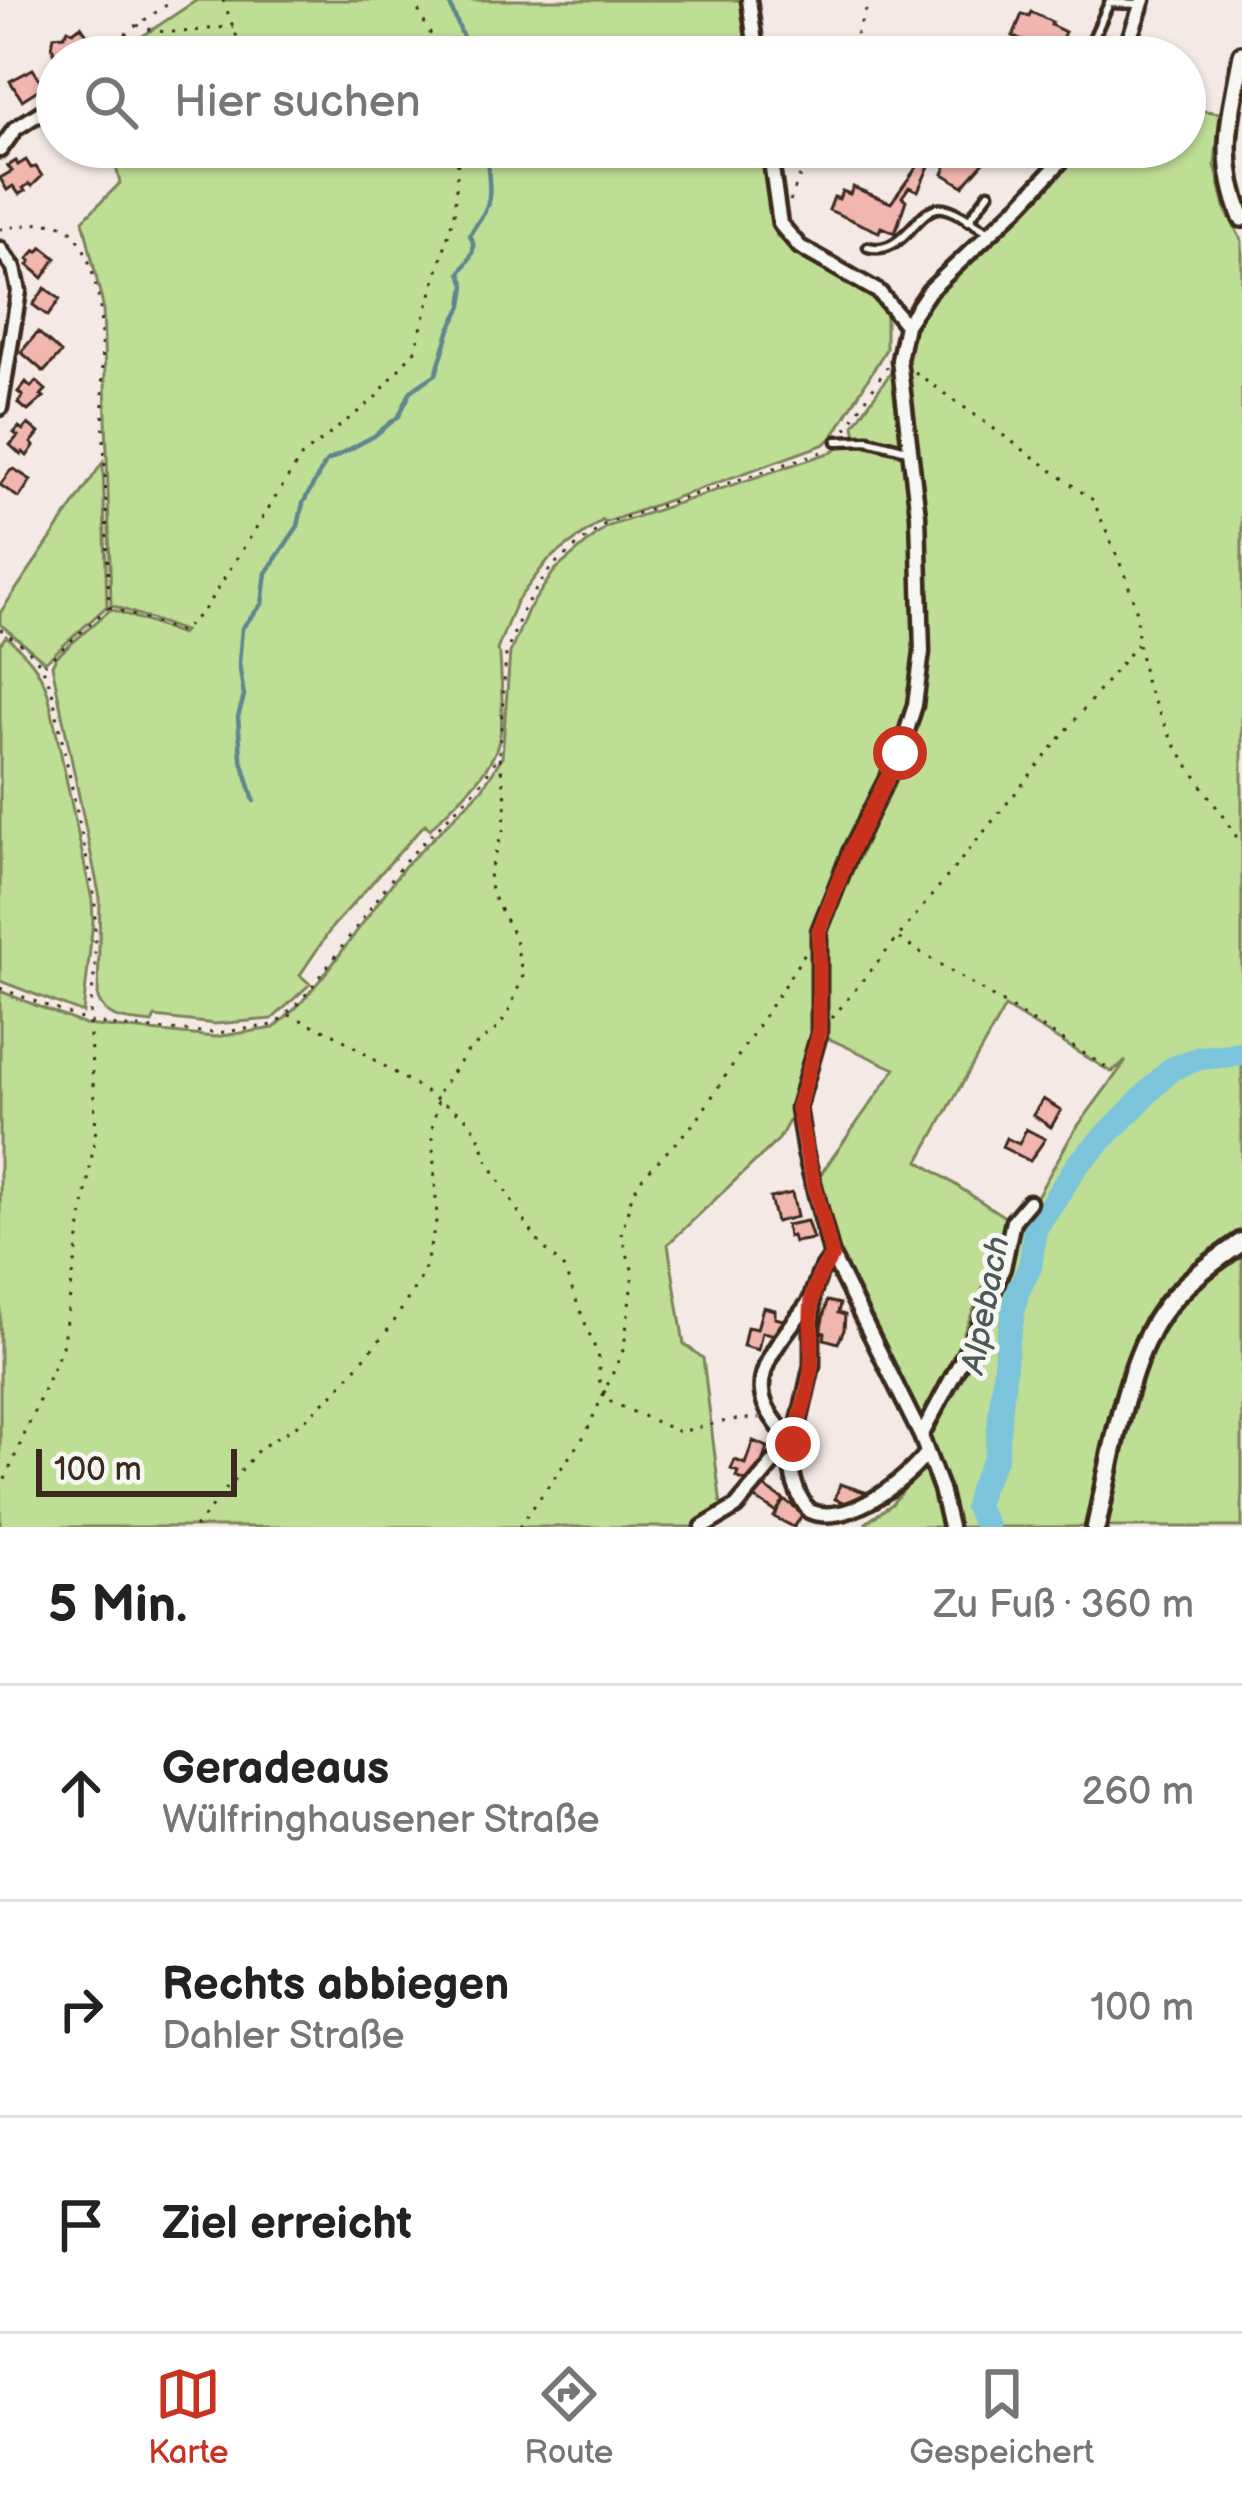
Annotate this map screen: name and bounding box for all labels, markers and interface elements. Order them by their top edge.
search box [36,36,1206,168]
icon: search [78,69,144,135]
text: Hier suchen [174,75,421,130]
route start [873,726,927,780]
water label: Alpebach [953,1233,1019,1379]
route end [766,1417,820,1471]
scale bar [36,1443,237,1496]
text: 100 m [54,1450,142,1490]
text: 5 Min. [48,1575,187,1636]
text: Zu Fuß · 360 m [933,1582,1194,1629]
text: Geradeaus [162,1742,389,1797]
icon: ahead [48,1760,114,1826]
text: 260 m [1081,1769,1194,1816]
text: Wülfringhausener Straße [162,1797,600,1844]
text: Rechts abbiegen [162,1958,509,2013]
icon: right [48,1976,114,2042]
text: 100 m [1090,1985,1194,2032]
text: Dahler Straße [162,2013,405,2060]
icon: arrive [48,2192,114,2258]
text: Ziel erreicht [162,2197,412,2252]
tab: Karte [148,2361,229,2473]
tab: Route [524,2361,613,2473]
tab: Gespeichert [909,2361,1094,2473]

